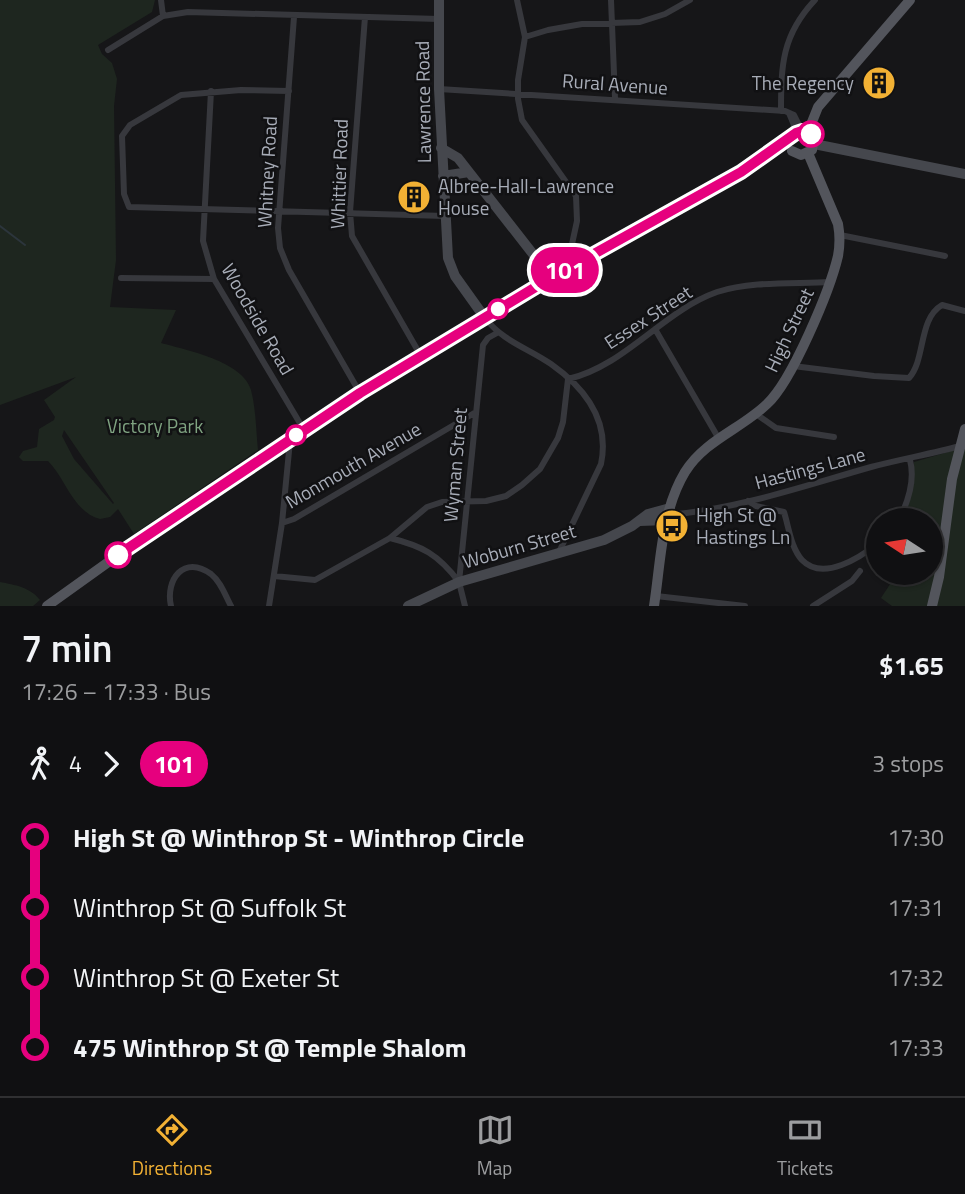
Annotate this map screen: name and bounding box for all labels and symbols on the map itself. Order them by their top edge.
street label: Lawrence Road [407,41,438,163]
building icon: The Regency [860,64,898,102]
street label: Rural Avenue [561,65,669,102]
place label: The Regency [752,68,854,97]
street label: Whitney Road [249,115,284,229]
street label: Whittier Road [322,118,355,230]
unlabelled marker [798,121,824,147]
place label: Albree-Hall-Lawrence House [438,171,614,222]
building icon: Albree-Hall-Lawrence House [395,178,433,216]
line badge: 101 [525,247,605,293]
street label: Woodside Road [215,258,302,380]
street label: Essex Street [598,277,698,356]
street label: High Street [756,283,821,377]
unlabelled marker [488,299,508,319]
street label: Wyman Street [435,406,474,523]
park label: Victory Park [107,411,203,440]
street label: Monmouth Avenue [279,414,426,515]
unlabelled marker [286,425,306,445]
street label: Hastings Lane [751,439,868,496]
place label: High St @ Hastings Ln [696,500,790,551]
bus stop icon: High St @ Hastings Ln [653,507,691,545]
north arrow [866,508,943,584]
street label: Woburn Street [459,515,579,576]
unlabelled marker [105,542,131,568]

